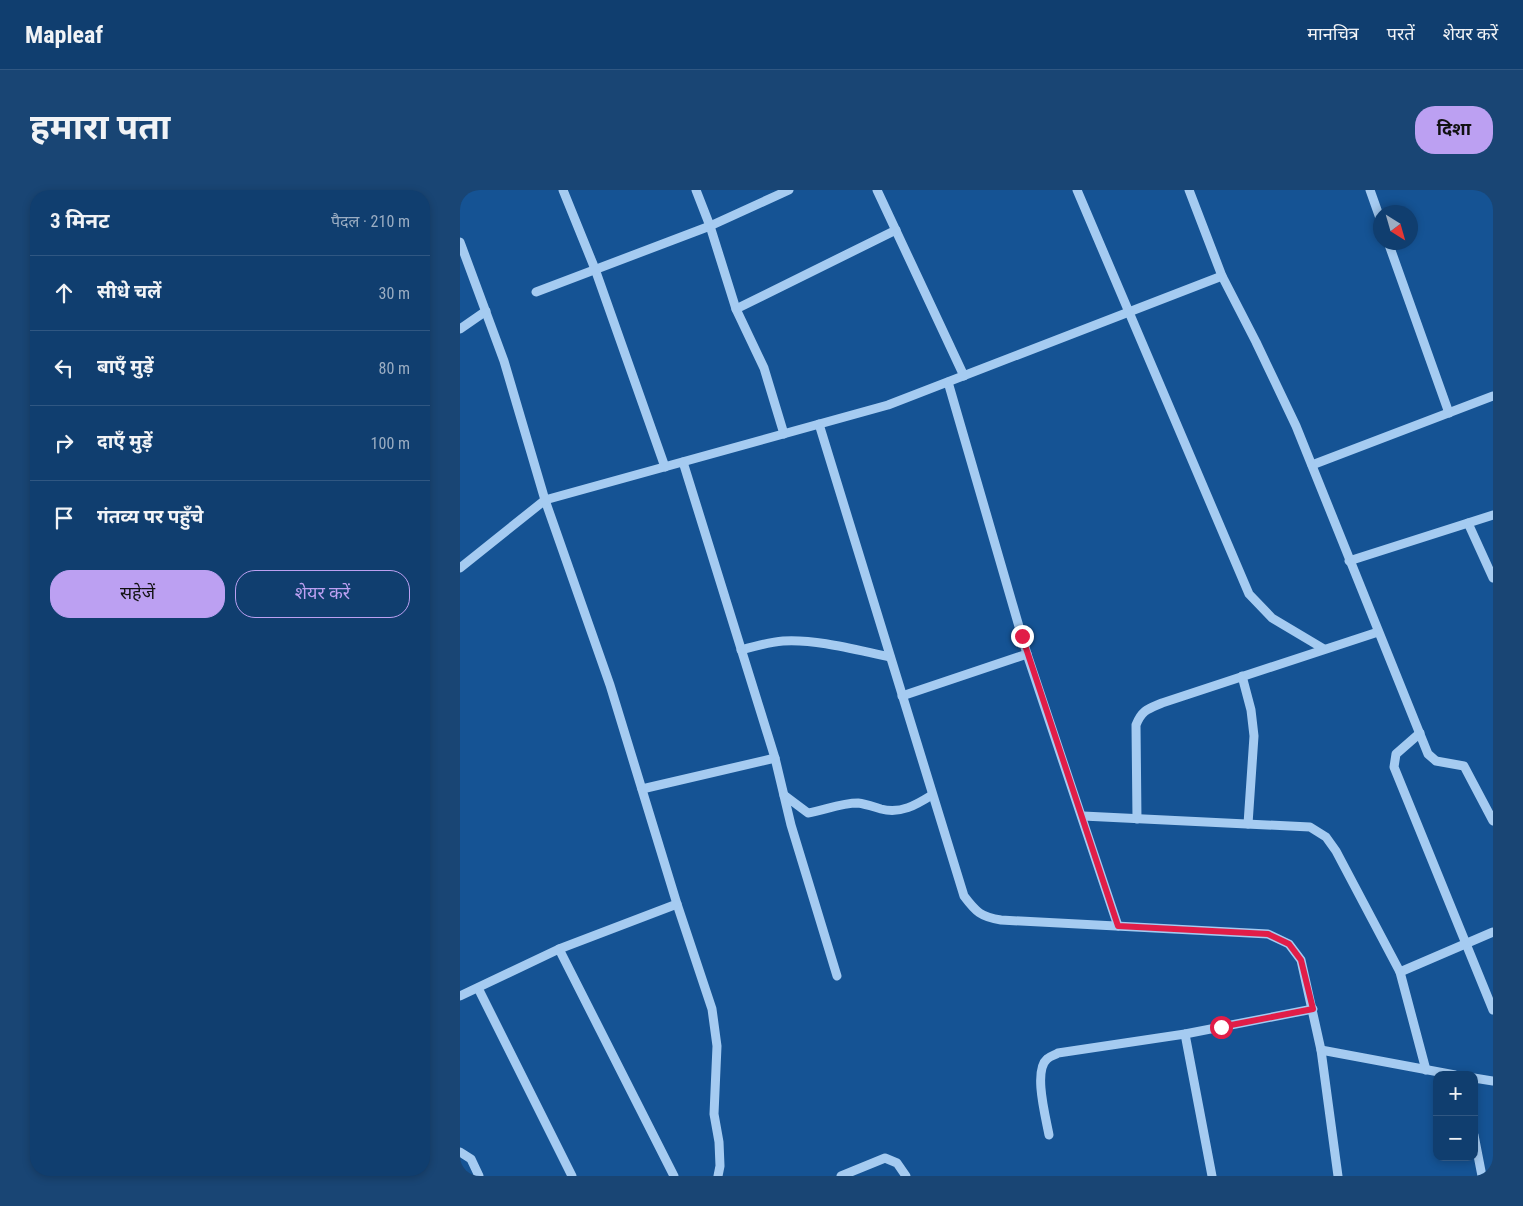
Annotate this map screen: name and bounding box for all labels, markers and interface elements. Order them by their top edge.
text: Mapleaf [25,21,103,49]
text: मानचित्र [1307,23,1359,44]
text: परतें [1387,23,1415,44]
text: शेयर करें [1443,23,1498,44]
button: दिशा [1415,106,1493,154]
text: हमारा पता [30,107,170,148]
north arrow [1373,205,1418,250]
text: 3 मिनट [50,209,110,233]
text: पैदल · 210 m [331,212,410,231]
icon: ahead [50,279,78,307]
text: सीधे चलें [97,280,161,303]
text: 30 m [378,284,410,303]
icon: left [50,354,78,382]
text: बाएँ मुड़ें [97,355,153,378]
text: 80 m [378,359,410,378]
icon: right [50,429,78,457]
text: दाएँ मुड़ें [97,430,152,453]
text: 100 m [371,434,410,453]
icon: arrive [50,504,78,532]
text: गंतव्य पर पहुँचे [97,505,203,528]
button: सहेजें [50,570,225,618]
button: शेयर करें [235,570,410,618]
route end [1011,625,1034,648]
route start [1210,1016,1233,1039]
map controls [1433,1071,1478,1161]
button: + [1433,1071,1478,1116]
button: − [1433,1116,1478,1161]

